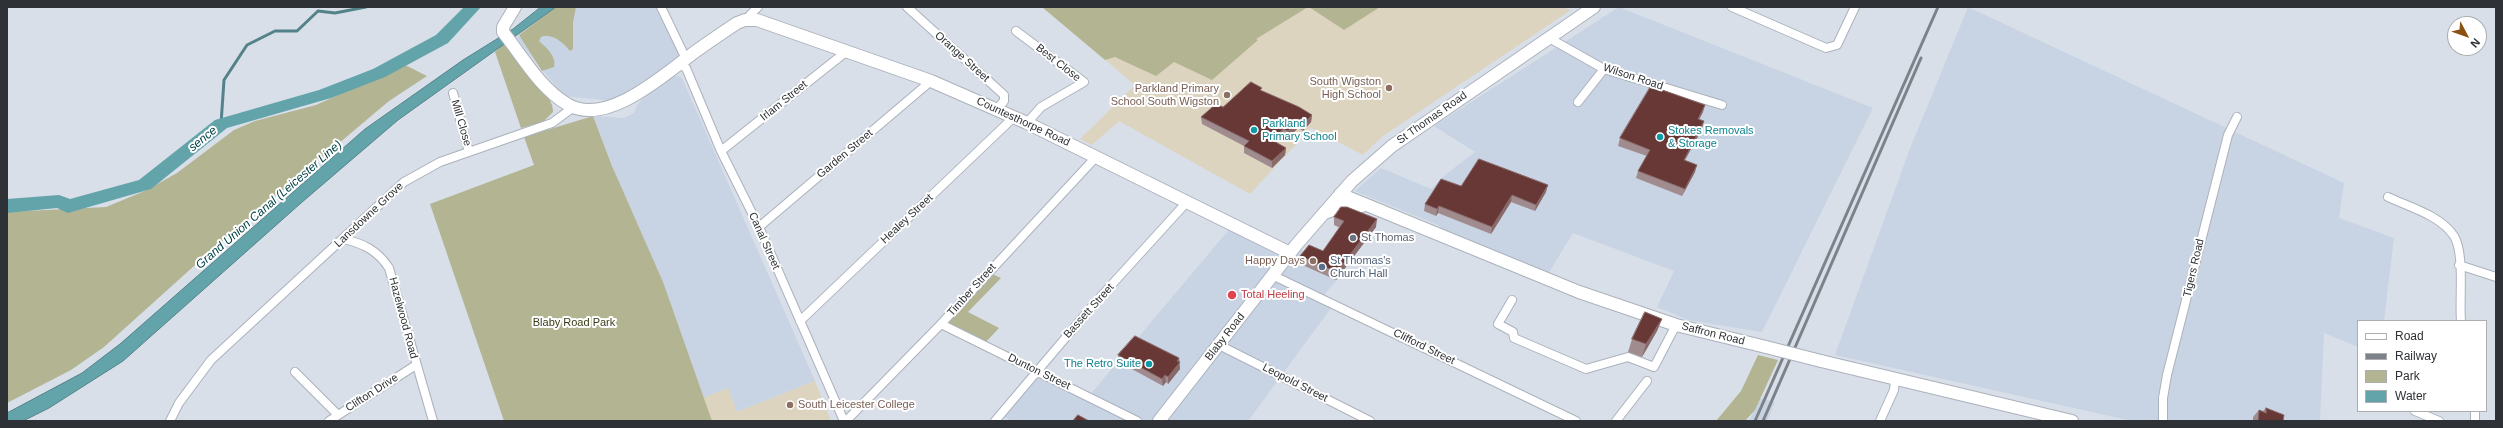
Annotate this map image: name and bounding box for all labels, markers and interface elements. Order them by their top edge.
north arrow [2447,16,2487,56]
street label: Orange Street [932,29,992,85]
text: N [2468,36,2482,50]
street label: Best Close [1033,41,1083,85]
street label: Wilson Road [1601,61,1665,93]
place label: South Wigston High School [1309,75,1381,101]
street label: Irlam Street [758,78,810,124]
place label: Parkland Primary School South Wigston [1111,82,1219,108]
marker: South Wigston High School [1384,83,1394,93]
street label: St Thomas Road [1394,89,1470,147]
marker: Parkland Primary School South Wigston [1222,90,1232,100]
street label: Countesthorpe Road [974,95,1072,149]
street label: Mill Close [448,98,474,148]
place label: Parkland Primary School [1262,117,1337,143]
water label: sence [186,123,220,155]
place label: Stokes Removals & Storage [1668,124,1754,150]
marker: Parkland Primary School [1249,125,1259,135]
street label: Garden Street [814,127,876,181]
marker: Stokes Removals & Storage [1655,132,1665,142]
water label: Grand Union Canal (Leicester Line) [193,138,345,272]
street label: Lansdowne Grove [332,180,406,250]
street label: Healey Street [878,191,936,247]
street label: Canal Street [746,210,782,272]
place label: St Thomas [1361,231,1414,245]
marker: St Thomas [1348,233,1358,243]
street label: Tigers Road [2181,238,2207,298]
place label: Happy Days [1245,254,1305,268]
place label: St Thomas's Church Hall [1330,254,1391,280]
marker: Happy Days [1308,256,1318,266]
street label: Timber Street [945,261,999,319]
marker: St Thomas's Church Hall [1317,262,1327,272]
street label: Hazelwood Road [386,276,420,360]
street label: Bassett Street [1061,281,1117,341]
place label: Total Heeling [1241,288,1305,302]
marker: Total Heeling [1226,289,1238,301]
street label: Blaby Road [1202,311,1248,363]
park label: Blaby Road Park [533,316,615,330]
street label: Saffron Road [1680,320,1746,348]
legend [2357,320,2487,412]
street label: Clifford Street [1391,326,1457,368]
text: Road [2395,329,2424,343]
text: Railway [2395,349,2437,363]
street label: Dunton Street [1006,351,1072,393]
place label: The Retro Suite [1064,357,1141,371]
marker: The Retro Suite [1144,359,1154,369]
street label: Leopold Street [1260,361,1330,405]
text: Park [2395,369,2420,383]
street label: Clifton Drive [343,371,401,415]
text: Water [2395,389,2427,403]
place label: South Leicester College [798,398,915,412]
marker: South Leicester College [785,400,795,410]

